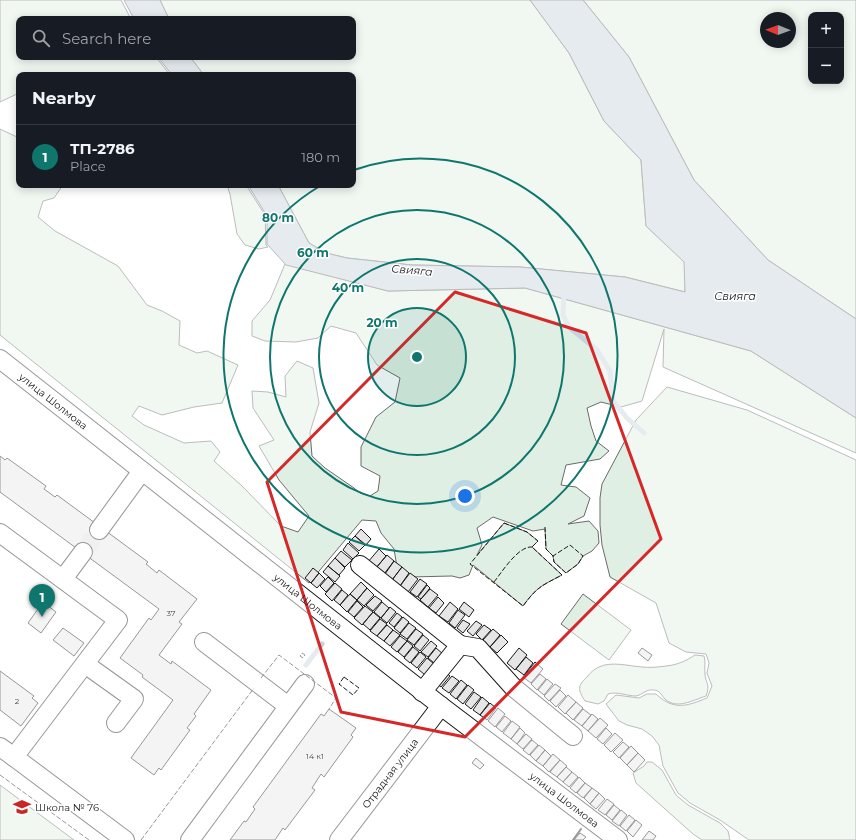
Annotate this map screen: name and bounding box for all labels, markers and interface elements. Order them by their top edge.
north arrow [760,12,796,48]
map controls [808,12,844,84]
button: + [808,12,844,48]
search box [16,16,356,60]
icon: search [30,27,52,49]
text: Search here [62,29,151,48]
button: − [808,48,844,84]
text: Nearby [32,88,96,108]
text: ТП-2786 [70,139,135,158]
text: 1 [42,149,48,165]
text: 180 m [301,149,340,165]
text: Place [70,158,106,174]
text: 80 m [262,210,294,225]
text: 60 m [297,245,329,260]
water label: Свияга [391,261,434,279]
text: 40 m [332,280,364,295]
water label: Свияга [714,289,756,303]
text: 20 m [366,315,398,330]
centre of rings [410,350,424,364]
street label: улица Шолмова [15,370,90,432]
your location [455,486,475,506]
street label: улица Шолмова [270,570,345,633]
pin: 1 [29,584,55,617]
house number: 37 [166,608,176,618]
house number: 2 [15,696,20,706]
street label: Отрадная улица [359,736,421,811]
house number: 14 к1 [306,751,324,761]
street label: улица Шолмова [526,769,601,830]
school or university icon: Школа № 76 [12,797,32,817]
place label: Школа № 76 [35,801,99,814]

